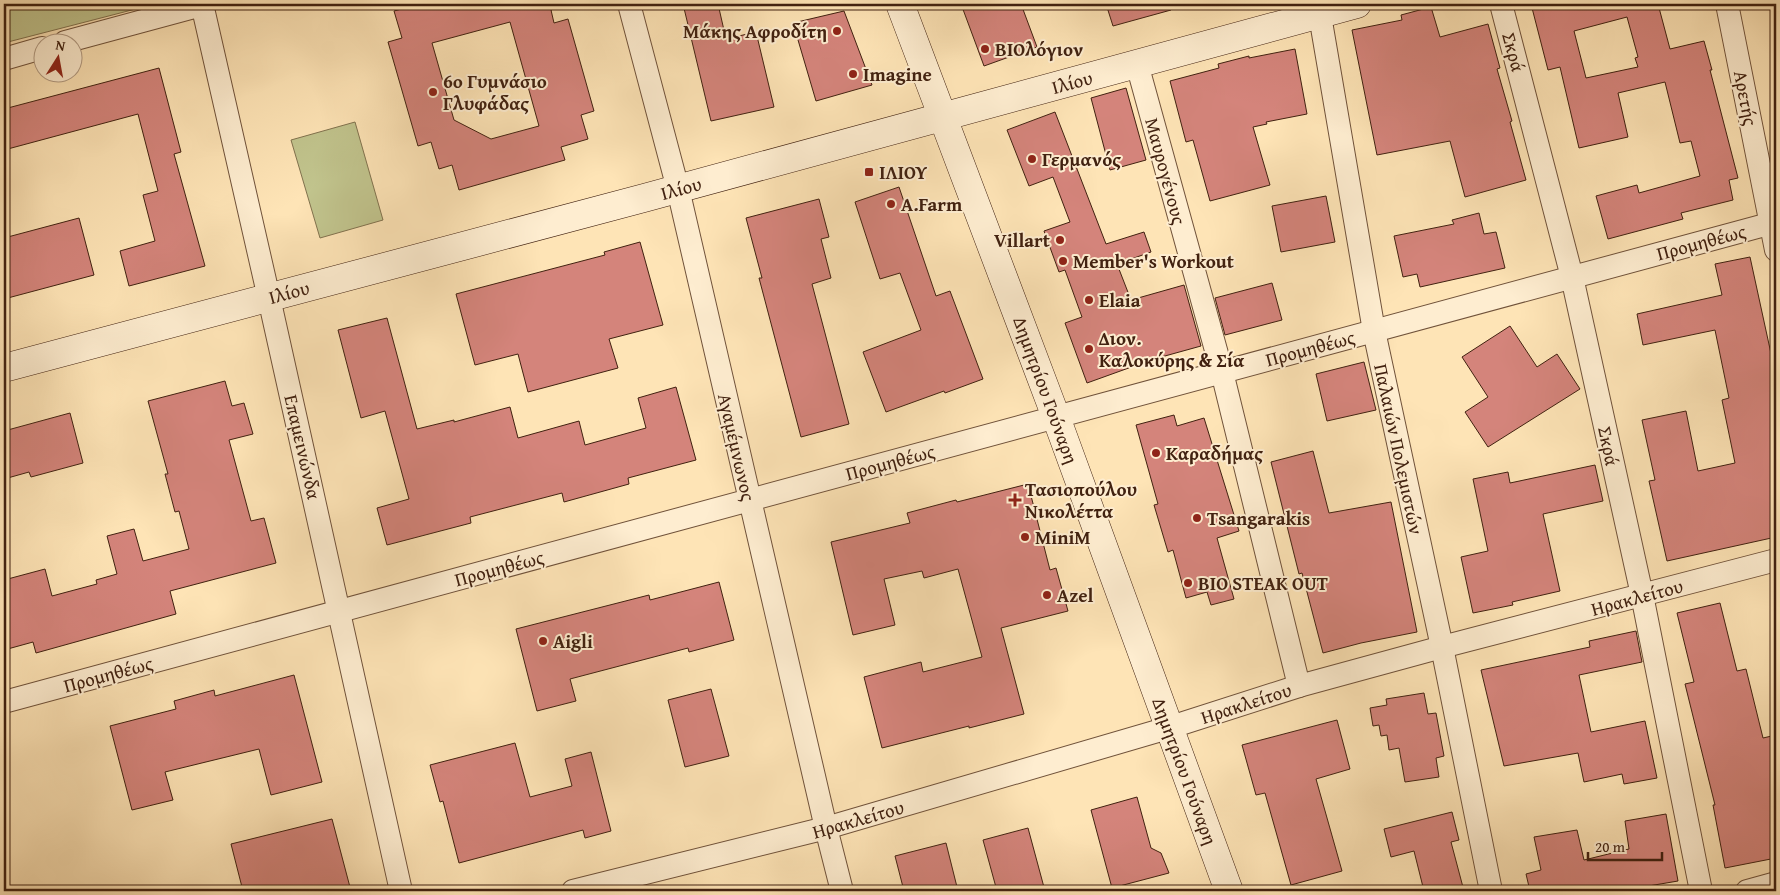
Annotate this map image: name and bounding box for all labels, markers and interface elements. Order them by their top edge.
place label: Μάκης Αφροδίτη [683,17,827,45]
marker: Μάκης Αφροδίτη [831,25,843,37]
street label: Σκρά [1495,29,1533,75]
north arrow [32,32,82,82]
text: N [54,35,68,56]
place label: ΒΙΟλόγιον [995,35,1083,63]
marker: ΒΙΟλόγιον [979,43,991,55]
place label: Imagine [863,60,932,88]
street label: Ιλίου [1048,63,1096,101]
place label: 6ο Γυμνάσιο Γλυφάδας [443,67,547,117]
marker: Imagine [847,68,859,80]
street label: Αρετής [1727,68,1765,128]
marker: 6ο Γυμνάσιο Γλυφάδας [427,86,439,98]
street label: Μαυρογένους [1138,115,1194,227]
place label: Γερμανός [1042,145,1121,173]
marker: Γερμανός [1026,153,1038,165]
place label: ΙΛΙΟΥ [879,158,927,186]
marker: ΙΛΙΟΥ [863,166,875,178]
street label: Ιλίου [657,169,705,207]
place label: A.Farm [901,190,963,218]
marker: A.Farm [885,198,897,210]
street label: Προμηθέως [1653,217,1749,267]
place label: Villart [994,226,1051,254]
marker: Villart [1054,234,1066,246]
place label: Member's Workout [1073,247,1235,275]
marker: Member's Workout [1057,255,1069,267]
street label: Ιλίου [265,273,313,311]
place label: Elaia [1099,286,1141,314]
marker: Elaia [1083,294,1095,306]
street label: Δημητρίου Γούναρη [1006,312,1086,468]
street label: Προμηθέως [1262,323,1358,373]
place label: Διον. Καλοκύρης & Σία [1098,324,1245,374]
marker: Διον. Καλοκύρης & Σία [1083,343,1095,355]
street label: Παλαιών Πολεμιστών [1367,361,1431,537]
street label: Αγαμέμνωνος [711,390,763,504]
street label: Επαμεινώνδα [277,392,329,502]
street label: Σκρά [1591,424,1627,468]
street label: Προμηθέως [842,437,938,487]
place label: Καραδήμας [1166,439,1263,467]
marker: Καραδήμας [1150,447,1162,459]
place label: Τασιοπούλου Νικολέττα [1025,475,1137,525]
marker: Τασιοπούλου Νικολέττα [1009,494,1021,506]
place label: Tsangarakis [1207,504,1310,532]
marker: Tsangarakis [1191,512,1203,524]
place label: MiniM [1035,523,1091,551]
marker: MiniM [1019,531,1031,543]
street label: Προμηθέως [451,543,547,593]
place label: BIO STEAK OUT [1198,569,1328,597]
street label: Ηρακλείτου [1588,571,1686,623]
marker: BIO STEAK OUT [1182,577,1194,589]
place label: Azel [1057,581,1094,609]
marker: Azel [1041,589,1053,601]
place label: Aigli [553,627,593,655]
marker: Aigli [537,635,549,647]
street label: Προμηθέως [60,649,156,699]
street label: Ηρακλείτου [1197,675,1295,731]
street label: Δημητρίου Γούναρη [1145,693,1225,849]
street label: Ηρακλείτου [809,793,907,845]
scale bar [1588,830,1661,862]
text: 20 m [1595,836,1626,857]

